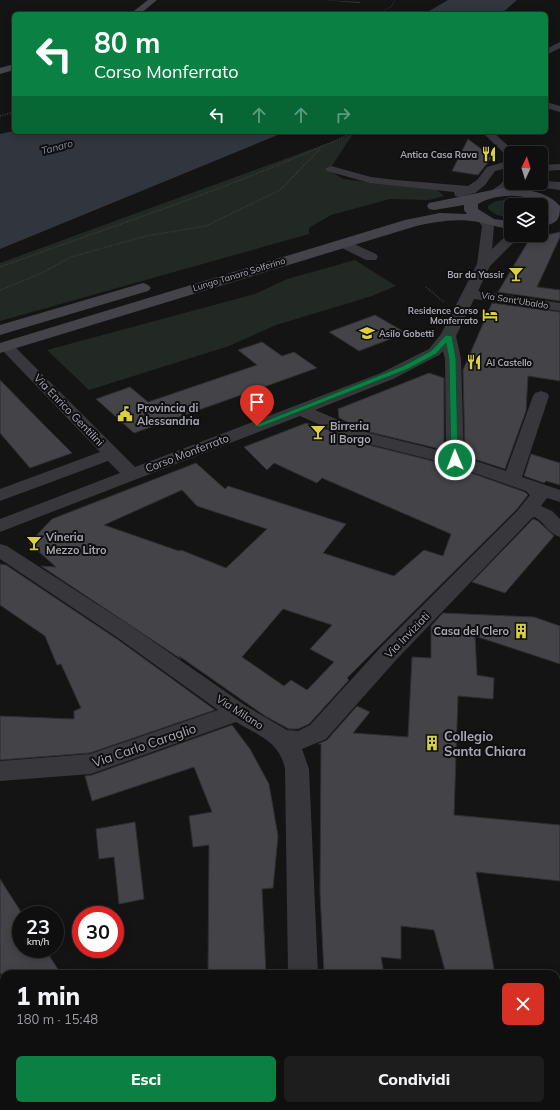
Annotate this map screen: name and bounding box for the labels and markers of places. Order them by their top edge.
restaurant icon: Antica Casa Rava [480,145,498,163]
place label: Antica Casa Rava [400,149,477,160]
bar icon: Bar da Yassir [507,265,525,283]
place label: Bar da Yassir [447,269,504,280]
place label: Residence Corso Monferrato [408,305,478,326]
hotel icon: Residence Corso Monferrato [481,306,499,324]
school or university icon: Asilo Gobetti [358,324,376,342]
place label: Asilo Gobetti [379,328,434,339]
restaurant icon: Al Castello [465,353,483,371]
place label: Al Castello [486,357,532,368]
pin [240,385,274,426]
place label: Provincia di Alessandria [137,401,200,428]
public building icon: Provincia di Alessandria [116,405,134,423]
place label: Birreria Il Borgo [330,419,371,446]
bar icon: Birreria Il Borgo [309,423,327,441]
place label: Vineria Mezzo Litro [45,530,107,557]
bar icon: Vineria Mezzo Litro [25,534,43,552]
building icon: Casa del Clero [512,622,530,640]
place label: Casa del Clero [434,624,509,638]
place label: Collegio Santa Chiara [444,728,526,759]
building icon: Collegio Santa Chiara [423,734,441,752]

